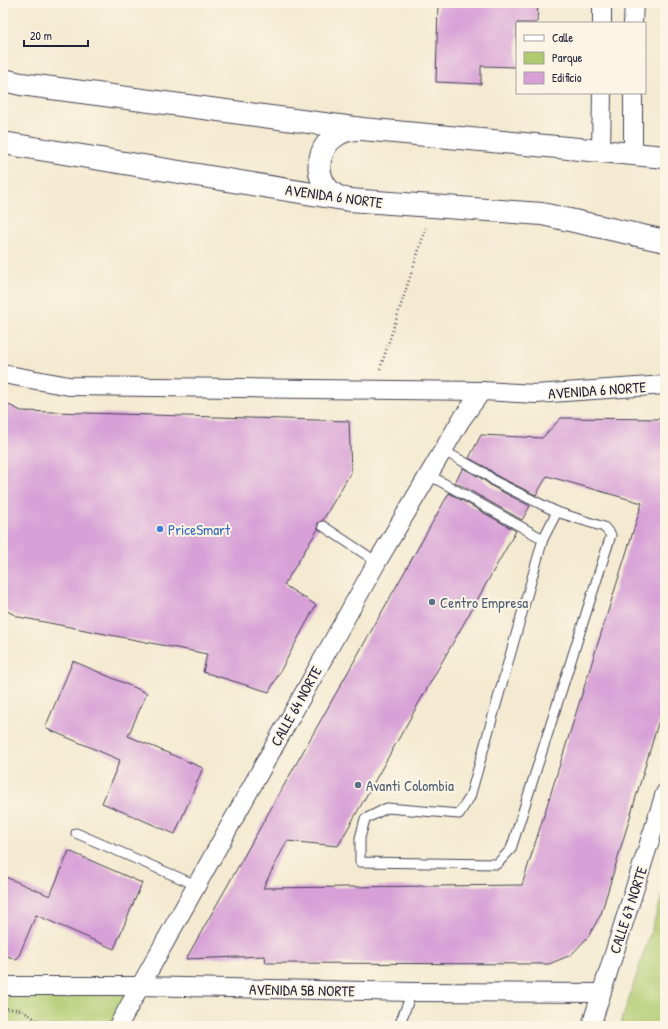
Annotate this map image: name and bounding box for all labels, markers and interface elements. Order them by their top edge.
scale bar [24,22,88,48]
legend [516,22,646,94]
text: 20 m [30,27,52,44]
text: Calle [552,29,573,46]
text: Parque [552,49,582,66]
text: Edificio [552,69,582,86]
street label: AVENIDA 6 NORTE [284,179,384,213]
street label: AVENIDA 6 NORTE [547,376,647,404]
place label: PriceSmart [168,519,231,540]
marker: PriceSmart [155,524,165,534]
place label: Centro Empresa [440,592,528,613]
marker: Centro Empresa [427,597,437,607]
street label: CALLE 64 NORTE [265,662,327,750]
place label: Avanti Colombia [366,775,454,796]
marker: Avanti Colombia [353,780,363,790]
street label: CALLE 67 NORTE [604,863,652,956]
street label: AVENIDA 5B NORTE [249,979,356,1001]

